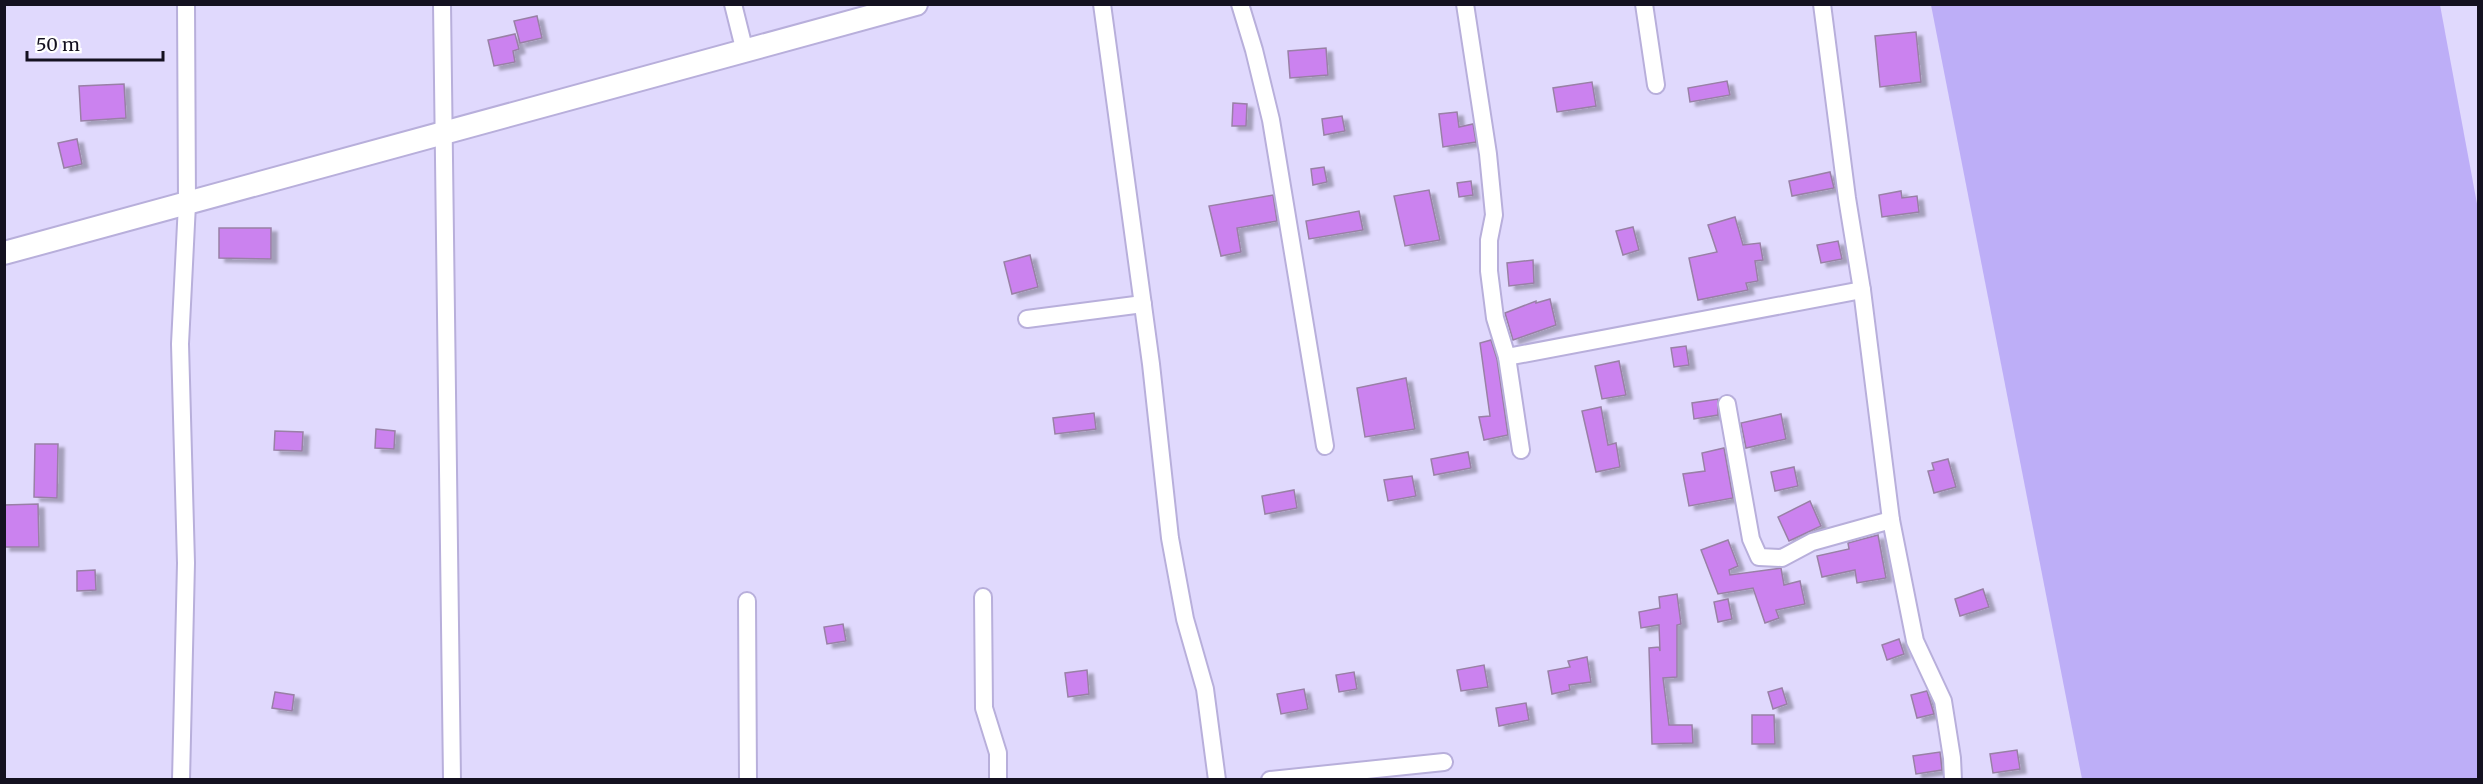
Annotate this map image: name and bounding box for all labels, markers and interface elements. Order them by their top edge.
scale bar [27,24,164,62]
text: 50 m [36,33,80,56]

